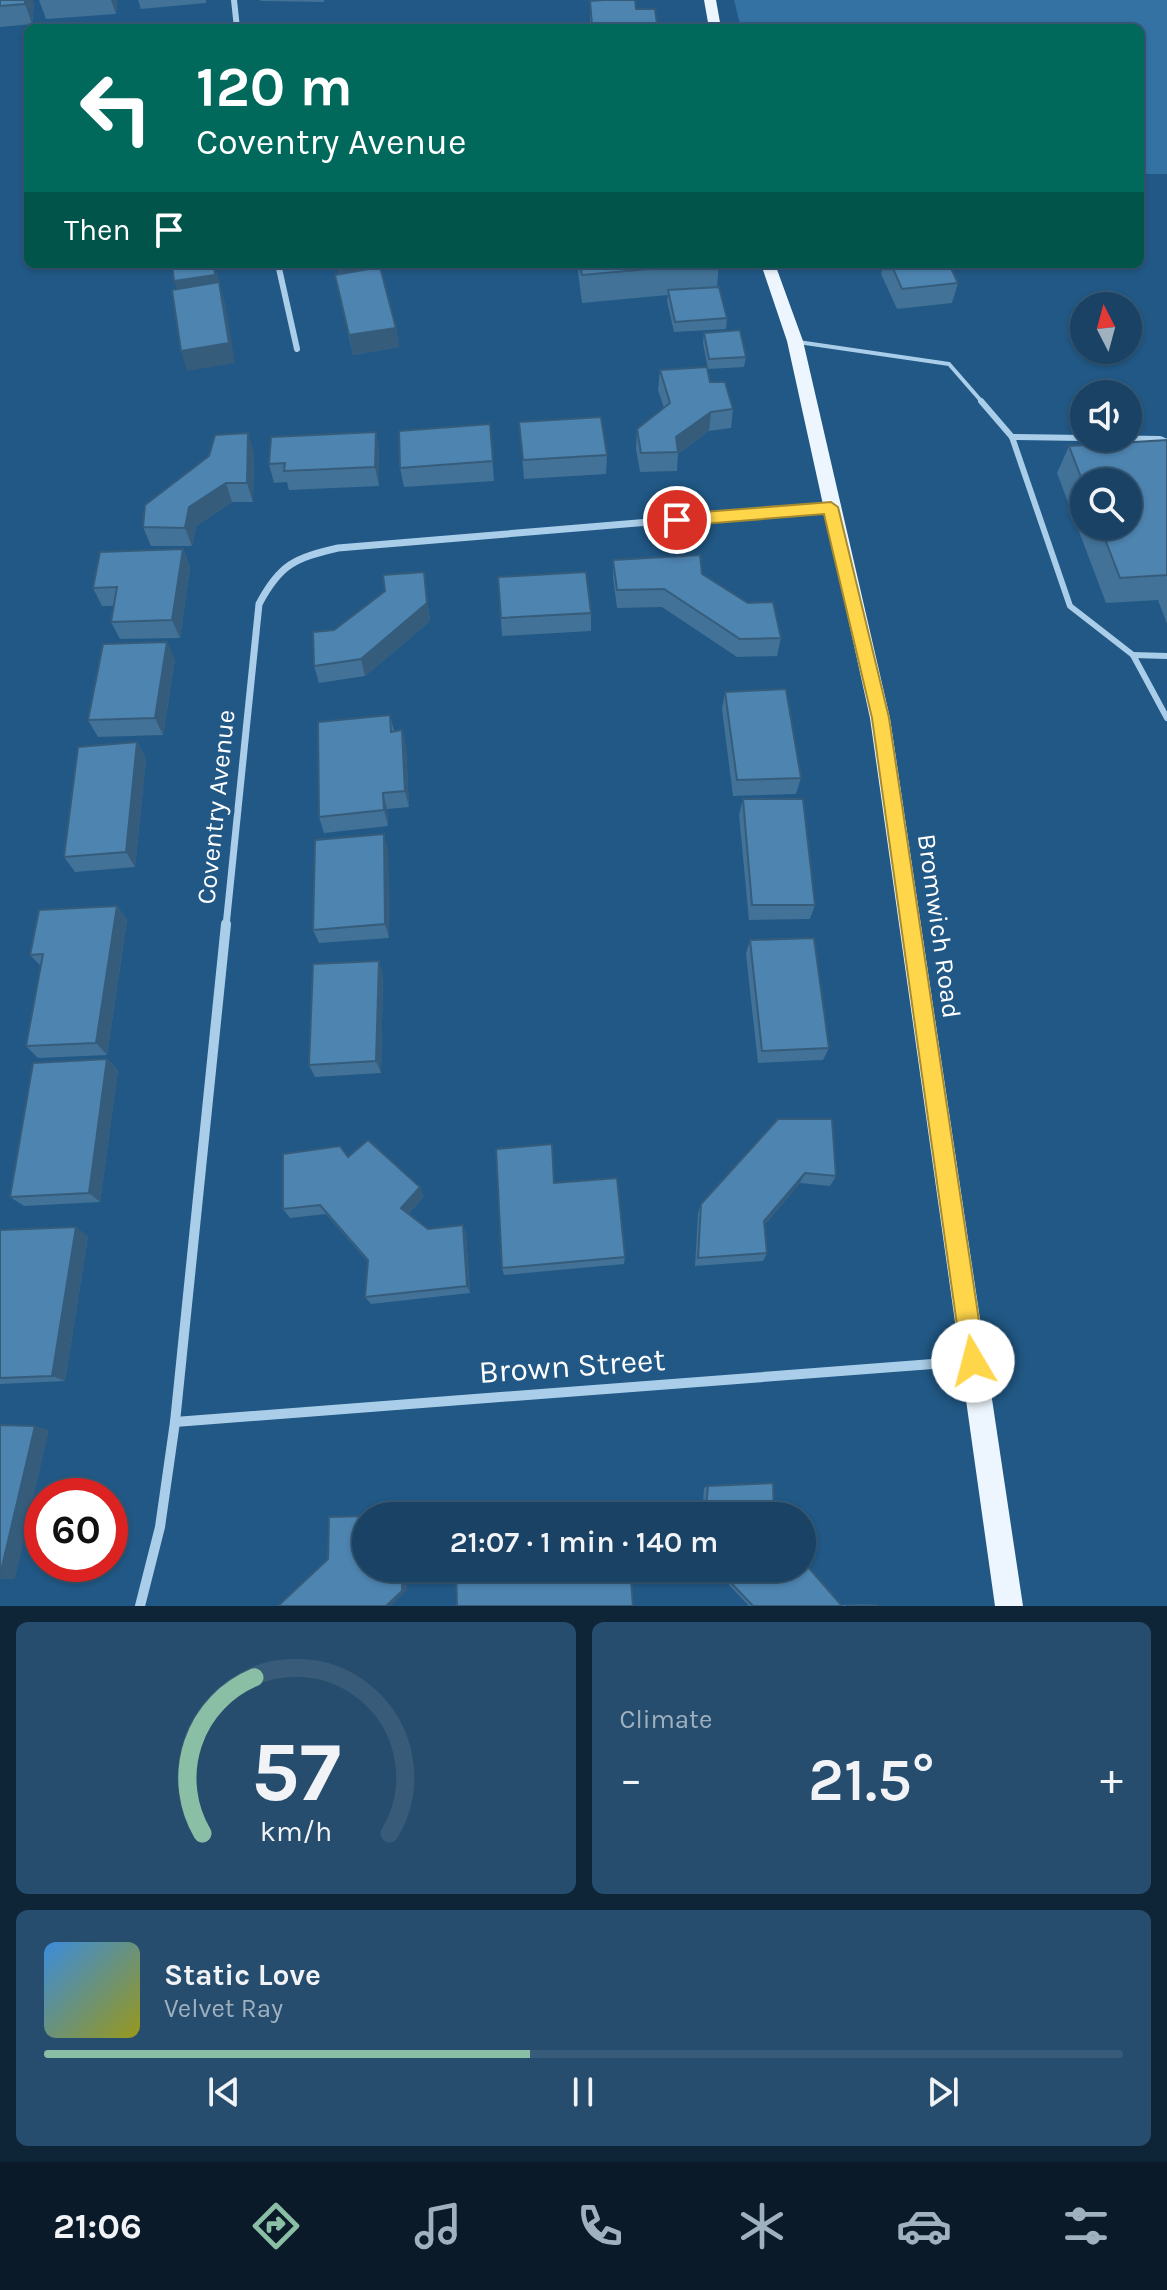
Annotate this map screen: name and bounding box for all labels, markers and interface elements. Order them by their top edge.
text: 120 m [196,54,353,119]
icon: left [64,56,168,160]
text: Coventry Avenue [196,121,466,163]
icon: arrive [147,208,191,252]
text: Then [64,212,131,248]
north arrow [1070,292,1142,364]
map controls [1070,292,1142,540]
button: sound [1070,380,1142,452]
button: search [1070,468,1142,540]
pin [643,486,711,554]
icon: arrive [655,498,699,542]
street label: Coventry Avenue [190,708,242,906]
street label: Bromwich Road [911,832,967,1020]
position arrow [931,1319,1015,1403]
street label: Brown Street [477,1341,667,1391]
speed limit sign: 60 [24,1478,128,1582]
text: 21:07 · 1 min · 140 m [450,1524,718,1560]
text: Climate [620,1704,712,1735]
text: 57 [251,1724,341,1821]
text: 21.5° [808,1745,934,1815]
text: − [620,1754,643,1805]
text: + [1100,1754,1123,1805]
text: km/h [260,1815,332,1848]
text: Static Love [164,1957,321,1993]
text: Velvet Ray [164,1993,283,2024]
icon: previous [202,2070,246,2114]
icon: pause [561,2070,605,2114]
icon: next [921,2070,965,2114]
icon: directions [248,2198,304,2254]
icon: music [410,2198,466,2254]
icon: phone [572,2198,628,2254]
icon: climate [734,2198,790,2254]
icon: car [896,2198,952,2254]
icon: filters [1058,2198,1114,2254]
text: 21:06 [53,2205,142,2247]

